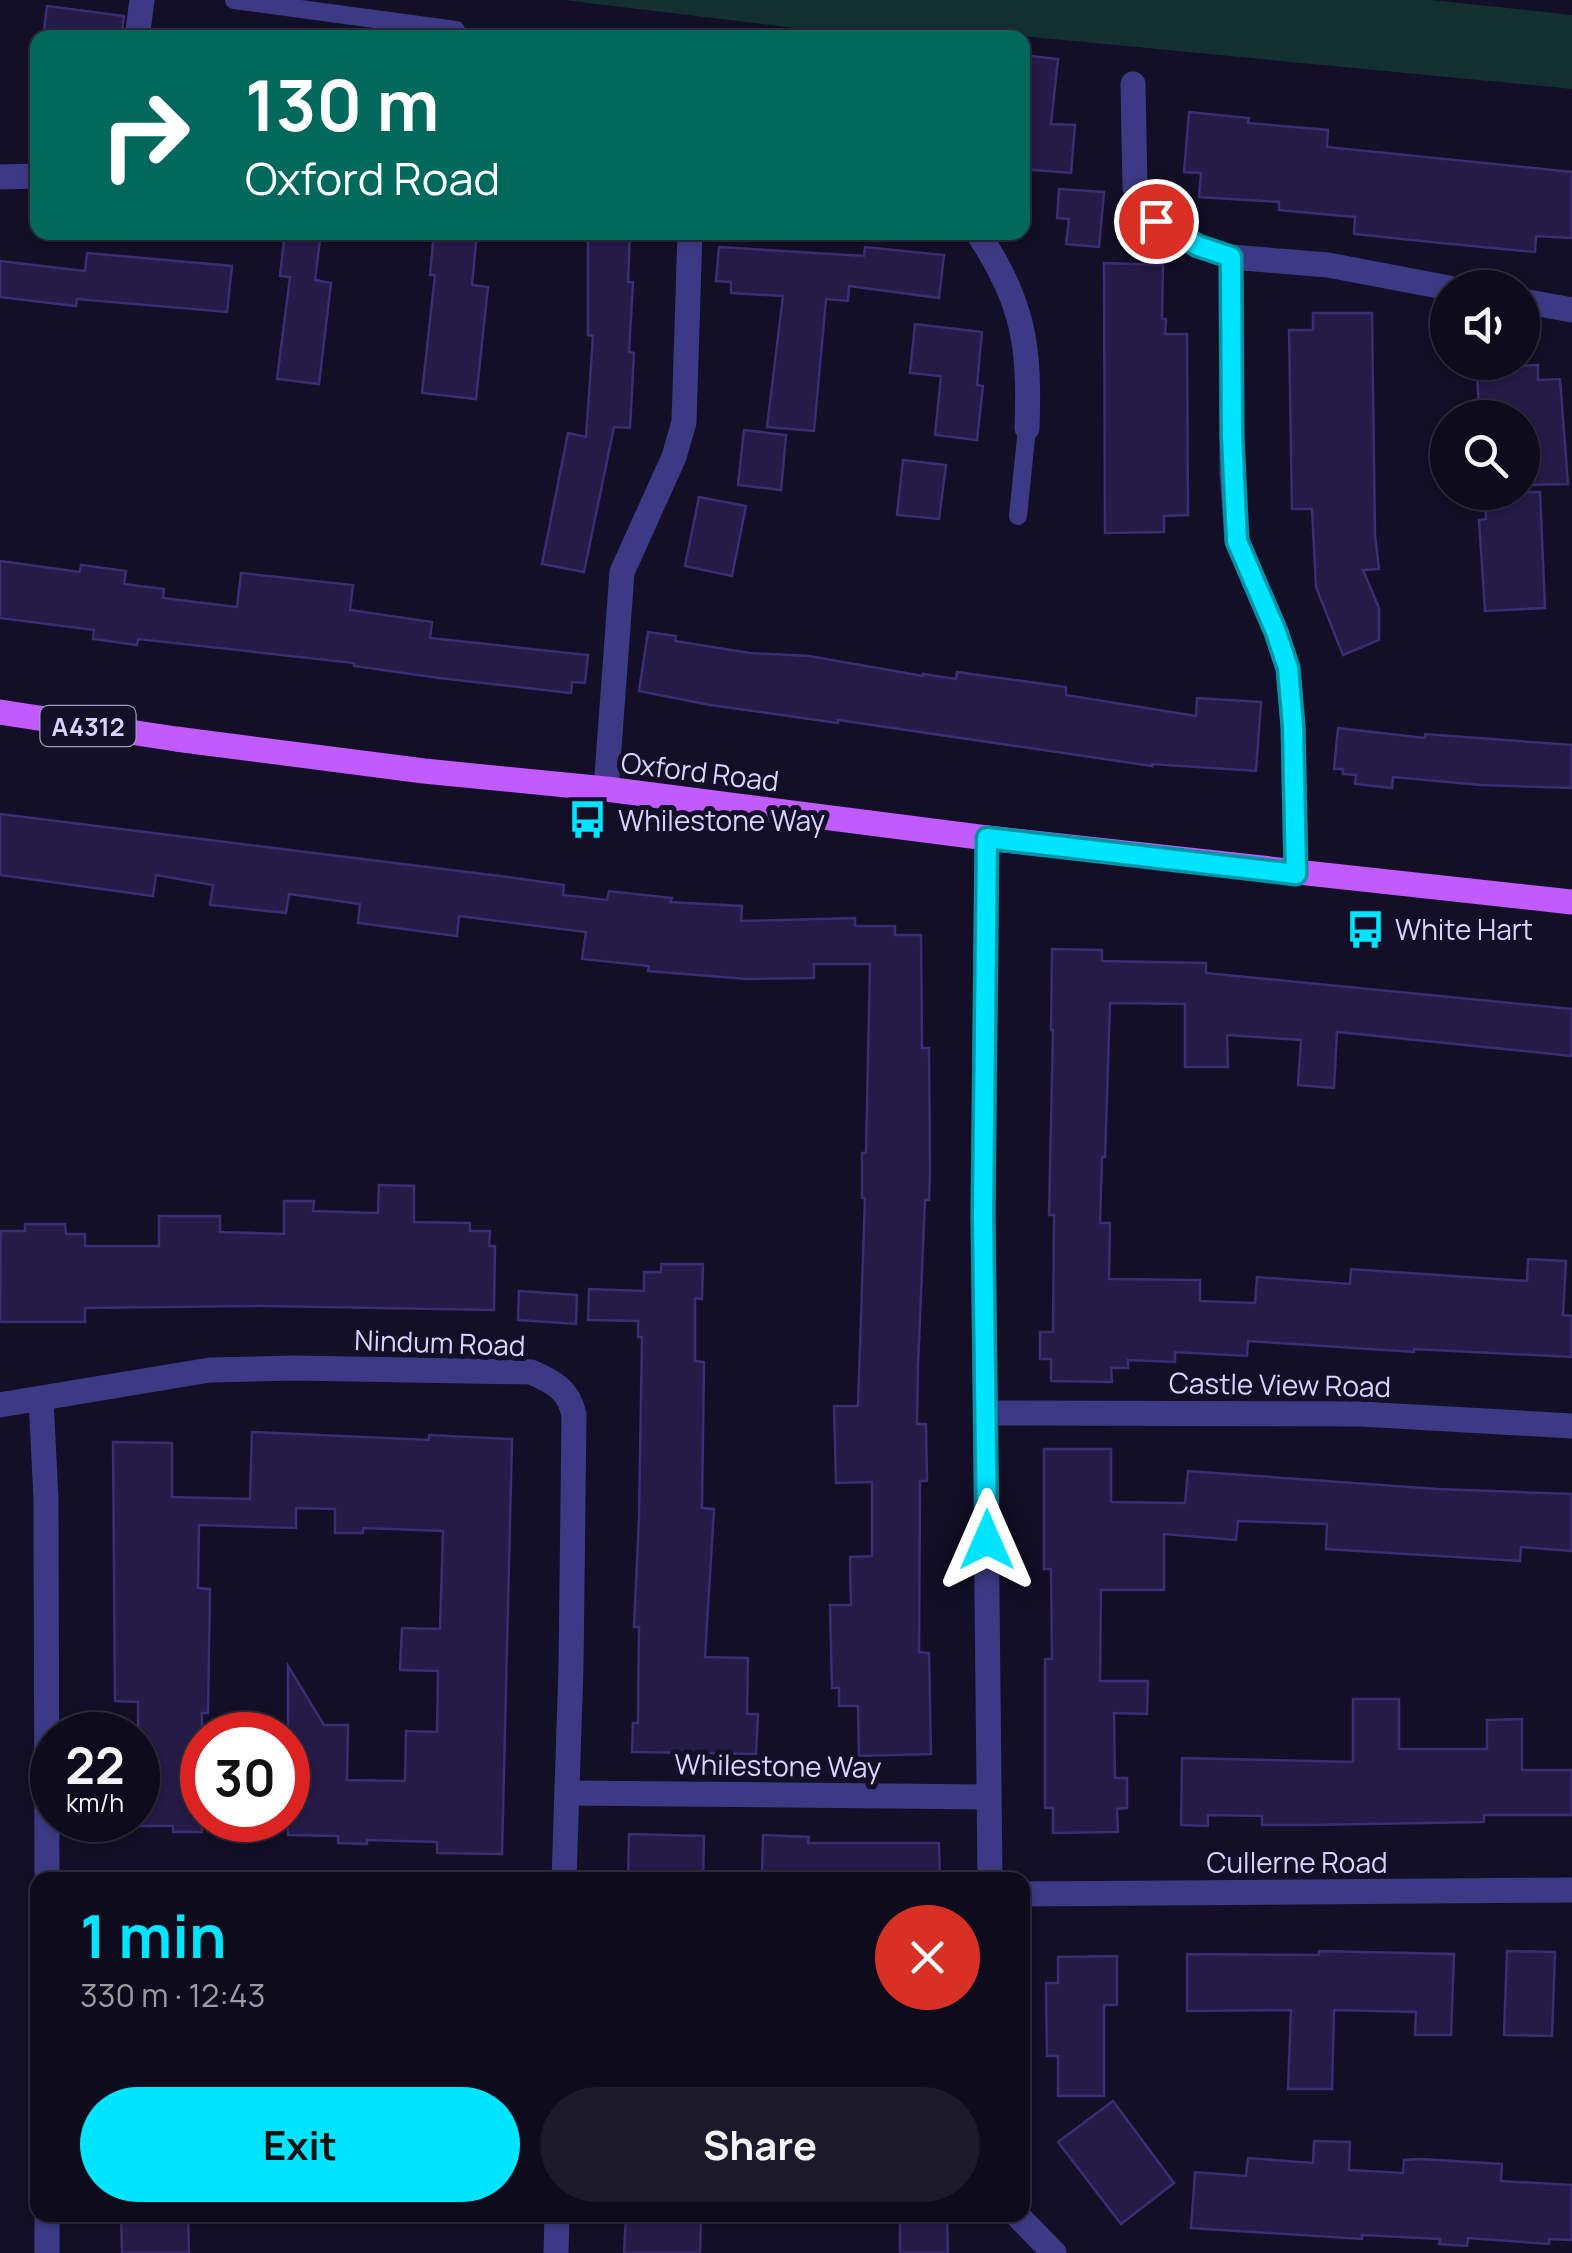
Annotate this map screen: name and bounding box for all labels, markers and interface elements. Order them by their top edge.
text: 130 m [245,56,439,152]
icon: right [80,70,210,200]
text: Oxford Road [245,147,500,209]
pin [1114,179,1199,264]
icon: arrive [1129,194,1184,249]
map controls [1430,270,1540,510]
button: sound [1430,270,1540,380]
button: search [1430,400,1540,510]
road number: A4312 [41,706,136,746]
street label: Oxford Road [619,742,781,800]
bus stop icon: Whilestone Way [567,799,609,841]
place label: Whilestone Way [618,801,825,839]
bus stop icon: White Hart [1344,908,1386,950]
place label: White Hart [1395,910,1533,948]
street label: Nindum Road [354,1320,526,1364]
street label: Castle View Road [1169,1363,1391,1405]
position arrow [935,1488,1039,1592]
speed limit sign: 30 [180,1712,310,1842]
text: 22 [65,1731,125,1799]
street label: Whilestone Way [674,1744,882,1786]
text: km/h [66,1785,124,1820]
street label: Cullerne Road [1206,1843,1388,1881]
text: 1 min [80,1894,227,1976]
button: close [875,1905,980,2010]
text: 330 m · 12:43 [80,1973,265,2017]
button: Exit [80,2087,520,2202]
button: Share [540,2087,980,2202]

